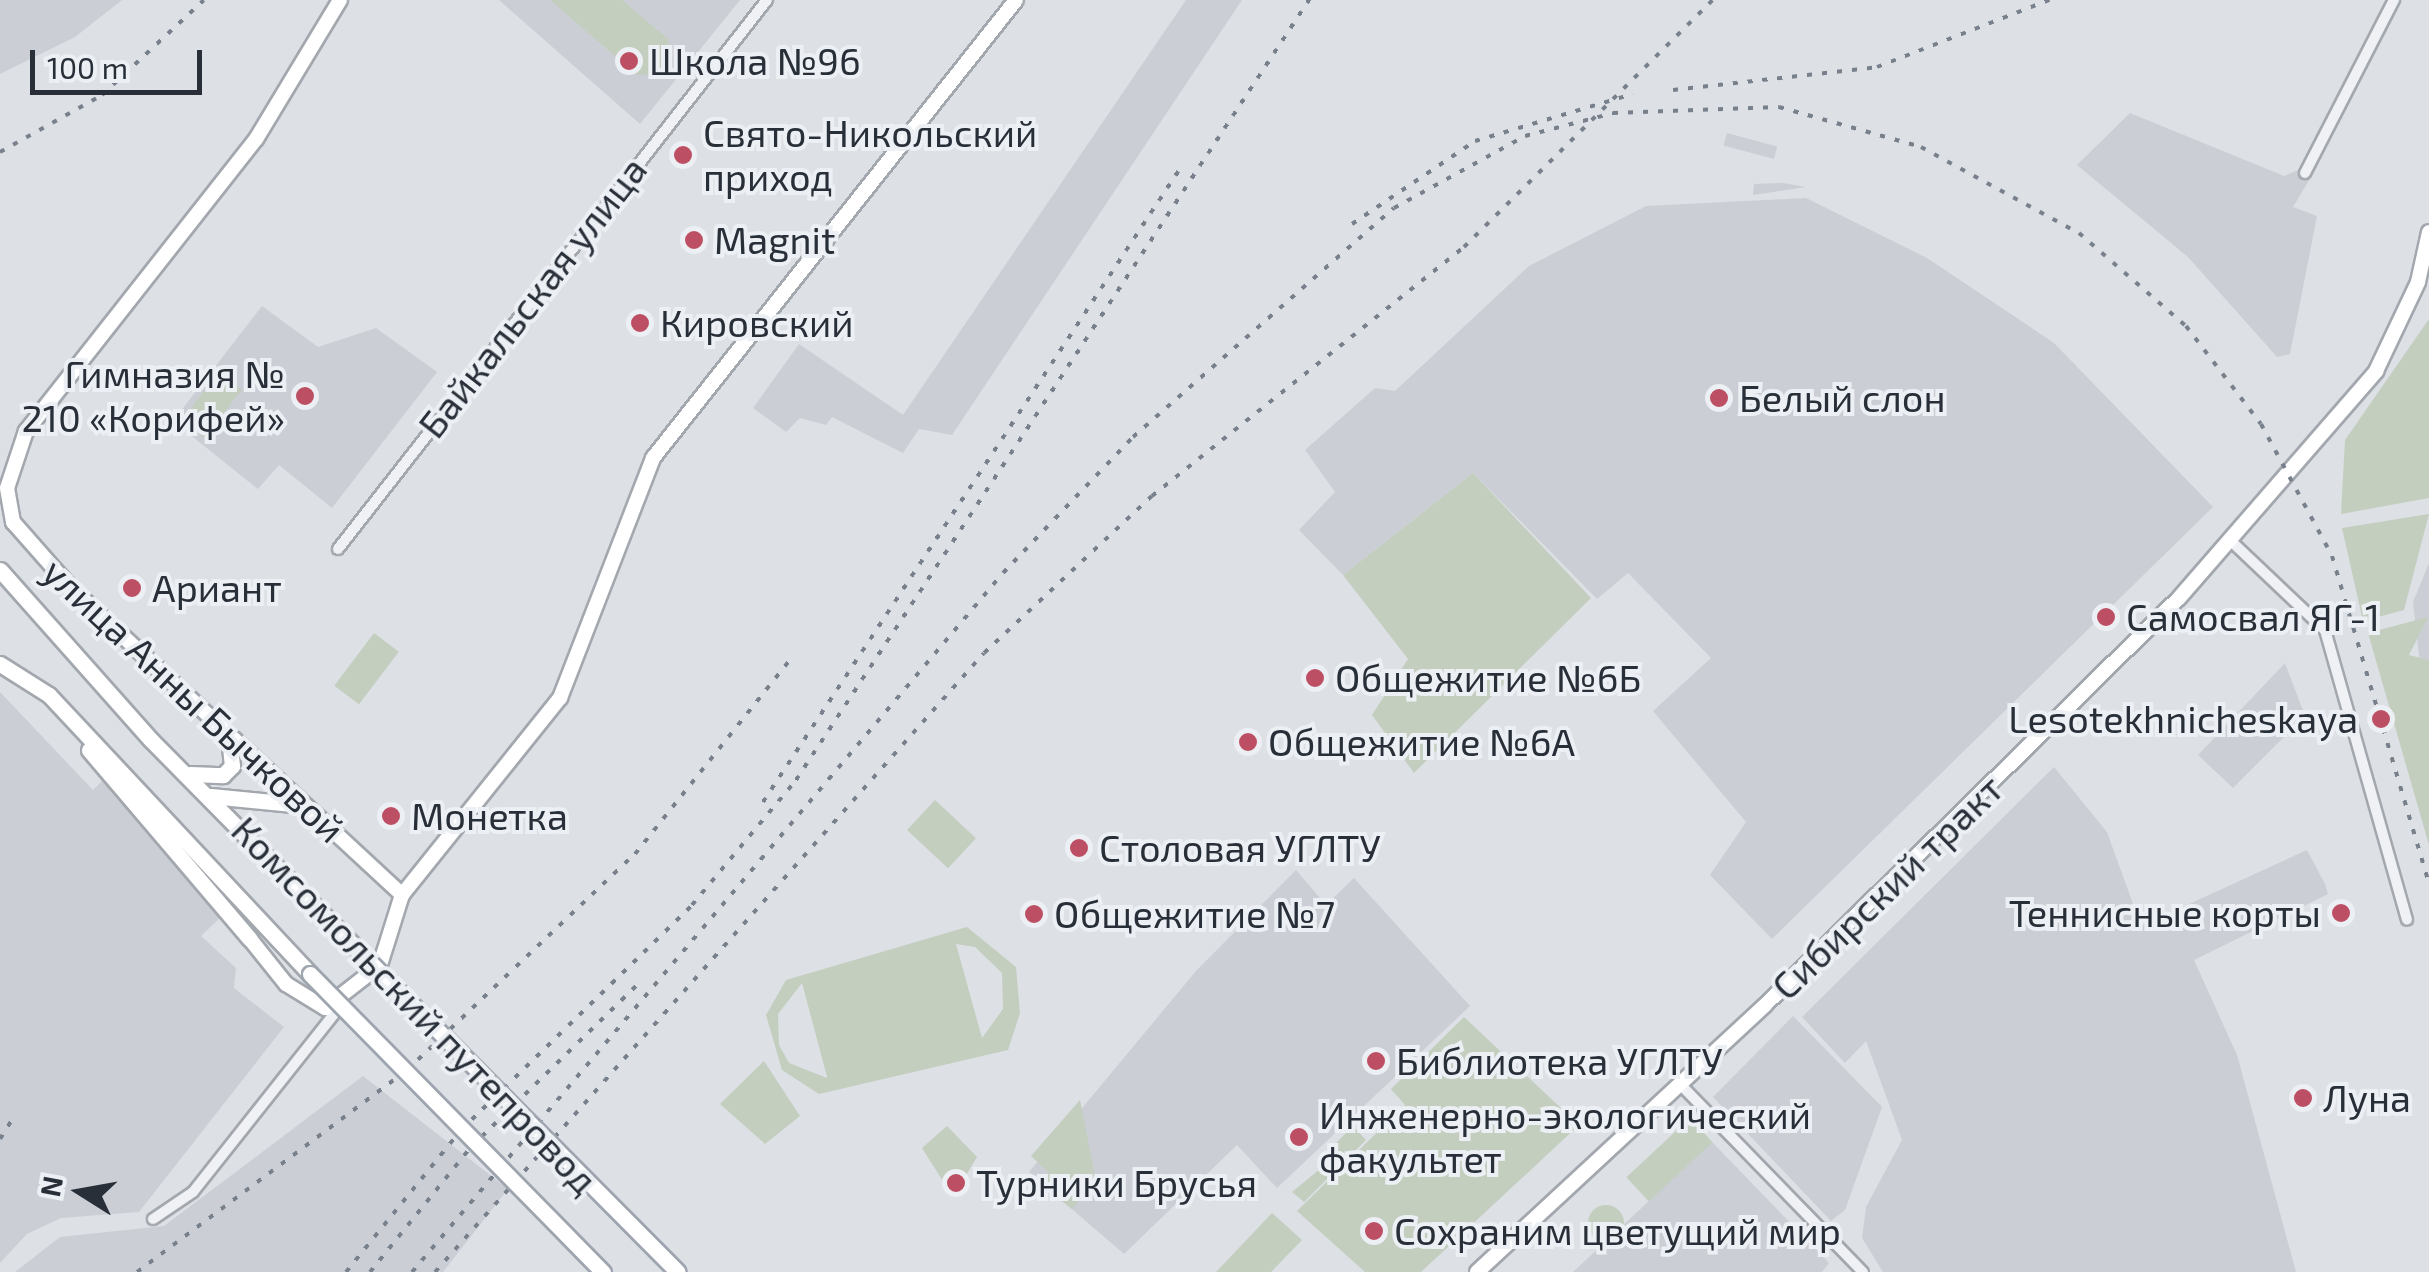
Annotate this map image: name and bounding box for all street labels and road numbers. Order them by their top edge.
street label: Байкальская улица [408,148,656,446]
street label: улица Анны Бычковой [34,548,354,852]
street label: Сибирский тракт [1762,765,2012,1009]
street label: Комсомольский путепровод [223,807,607,1203]

